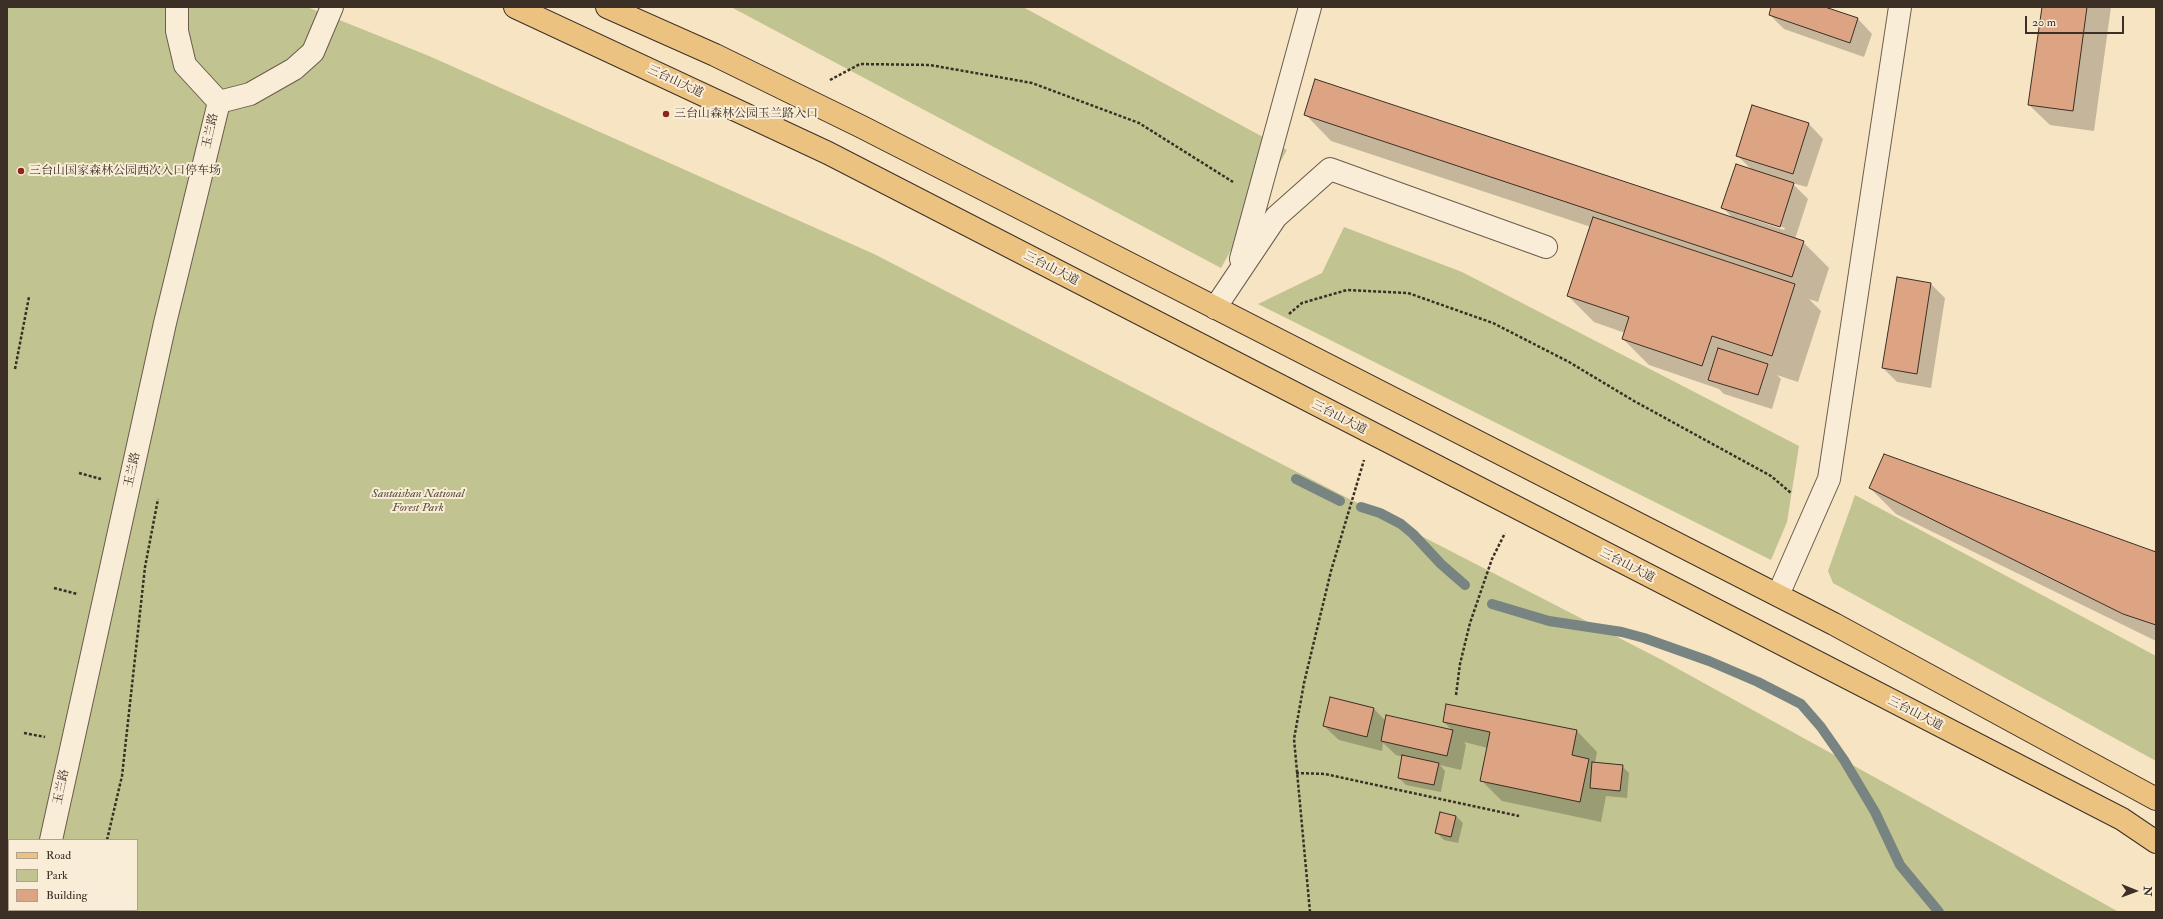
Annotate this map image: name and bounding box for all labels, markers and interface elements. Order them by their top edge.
scale bar [2027,8,2126,34]
text: 20 m [2032,15,2056,30]
street label: 三台山大道 [645,63,705,101]
place label: 三台山森林公园玉兰路入口 [674,107,818,121]
marker: 三台山森林公园玉兰路入口 [661,109,671,119]
street label: 玉兰路 [200,112,222,150]
place label: 三台山国家森林公园西次入口停车场 [29,164,221,178]
marker: 三台山国家森林公园西次入口停车场 [16,166,26,176]
street label: 三台山大道 [1021,249,1081,289]
street label: 三台山大道 [1309,398,1369,438]
street label: 玉兰路 [122,451,144,489]
park label: Santaishan National Forest Park [372,487,464,515]
street label: 三台山大道 [1597,546,1657,586]
street label: 三台山大道 [1885,694,1945,734]
street label: 玉兰路 [51,768,73,806]
legend [8,839,138,911]
text: Road [46,848,71,863]
text: Park [46,868,68,883]
north arrow [2115,871,2155,911]
text: N [2141,886,2154,896]
text: Building [46,888,87,903]

